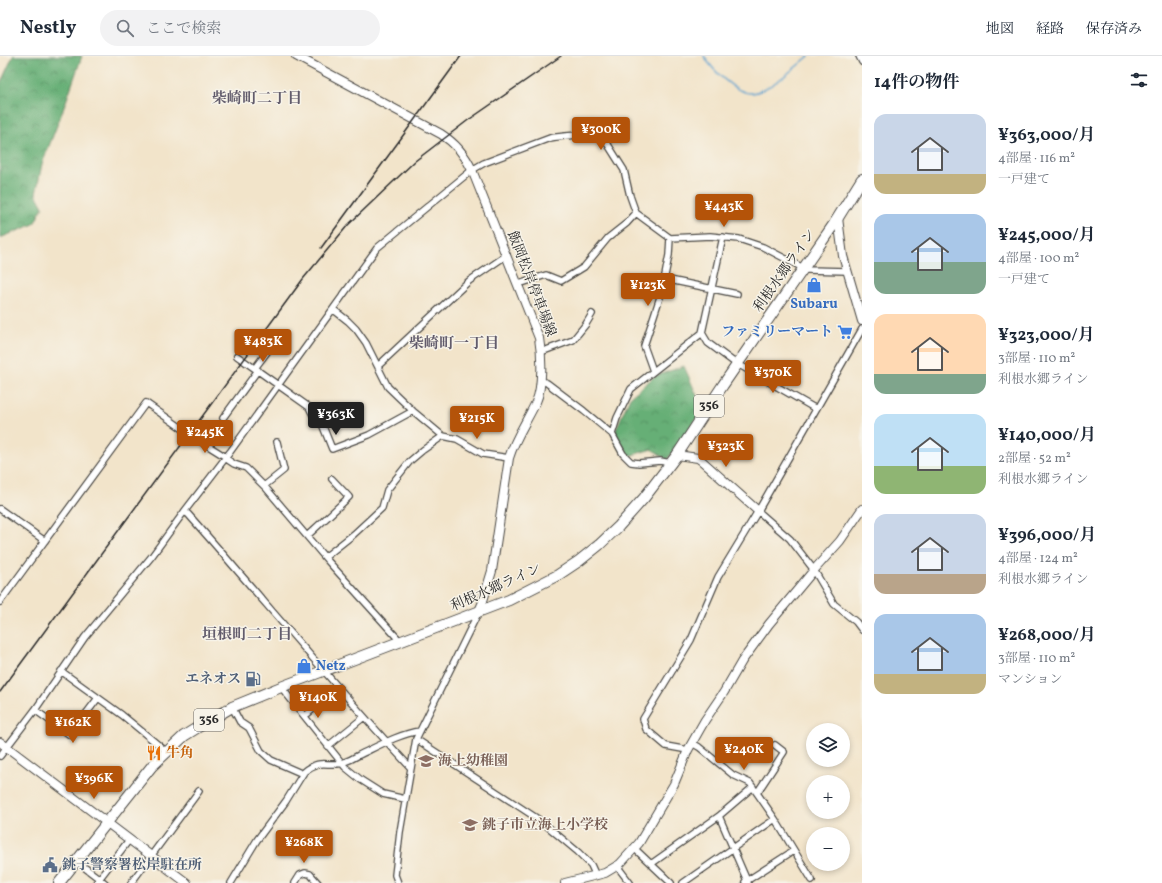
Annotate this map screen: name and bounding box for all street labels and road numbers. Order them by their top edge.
street label: 利根水郷ライン [749,226,821,316]
street label: 飯岡松岸停車場線 [502,228,560,340]
road number: 356 [694,395,724,417]
street label: 利根水郷ライン [448,559,544,617]
road number: 356 [194,709,224,731]

